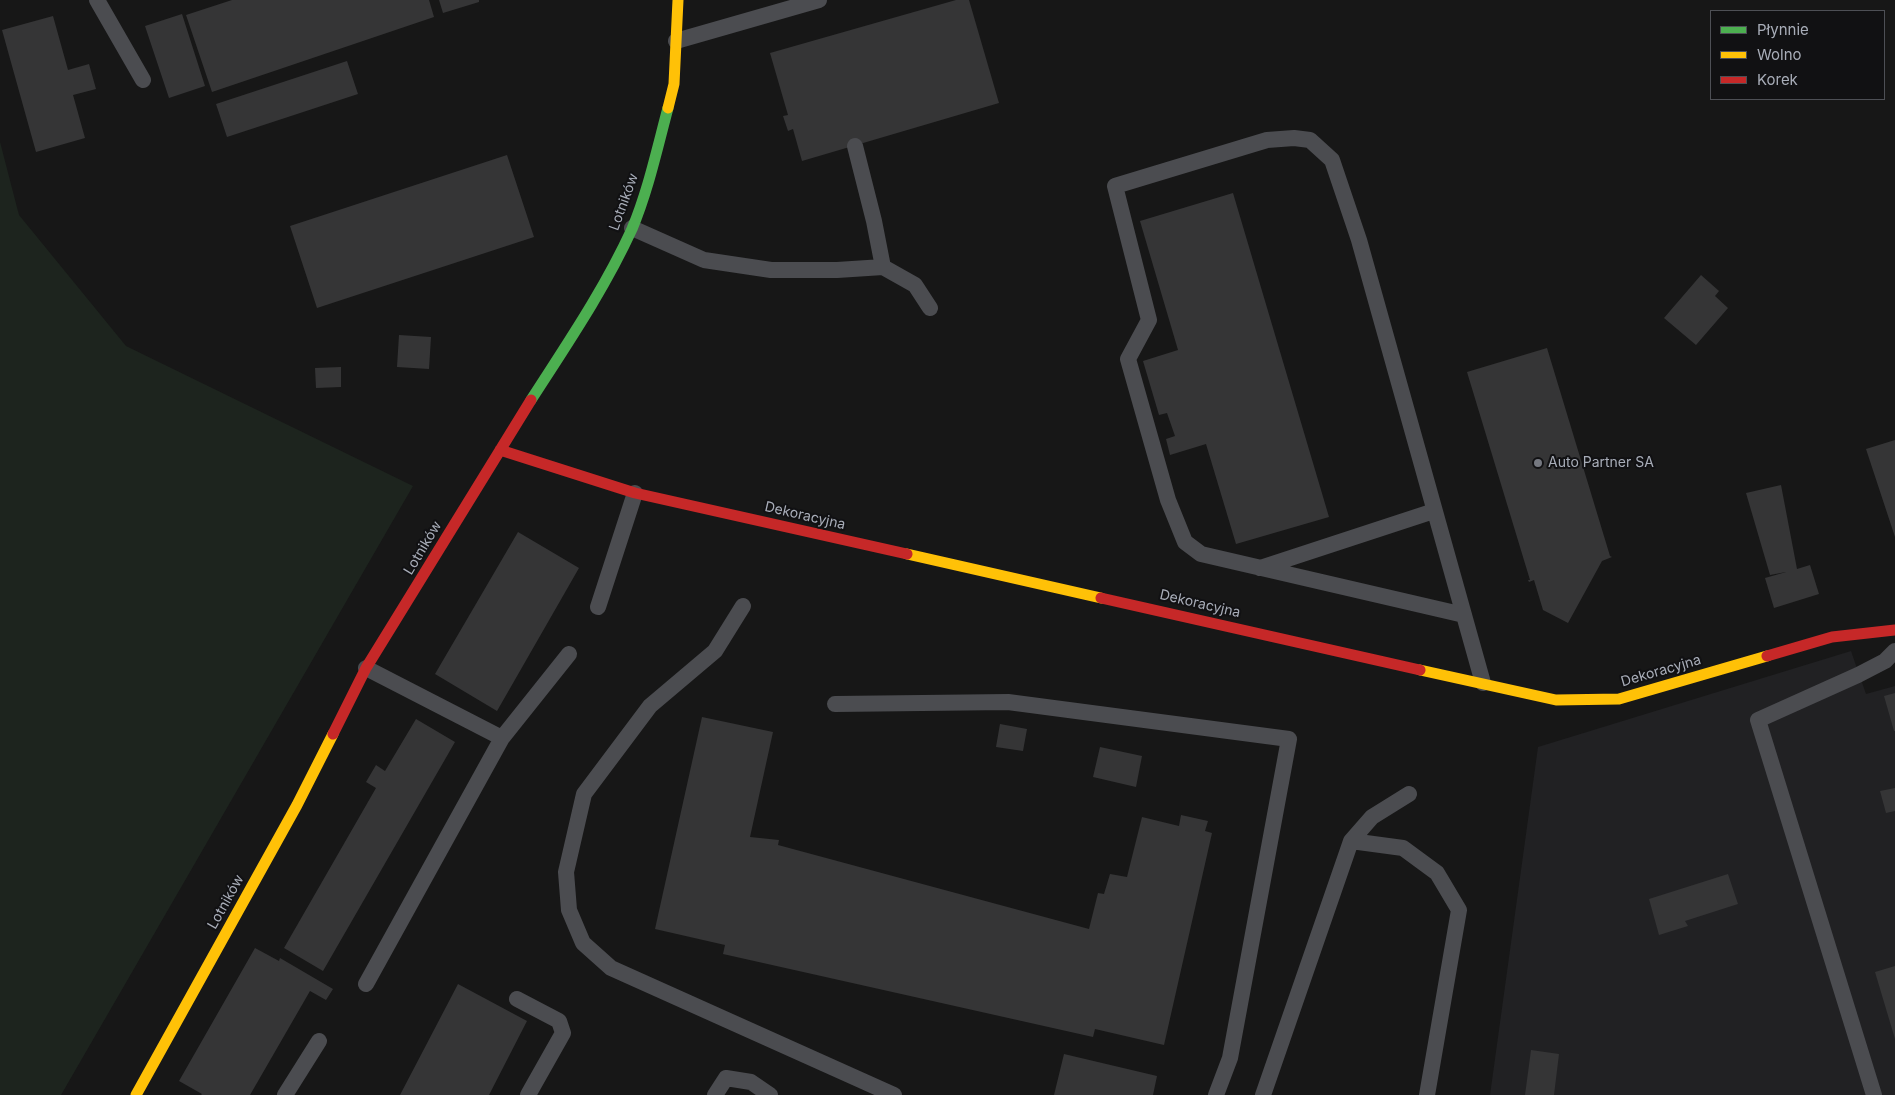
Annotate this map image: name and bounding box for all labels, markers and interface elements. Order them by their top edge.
legend [1710,10,1885,100]
text: Płynnie [1757,20,1809,39]
text: Wolno [1757,45,1802,64]
text: Korek [1757,70,1798,89]
street label: Lotników [606,171,642,233]
place label: Auto Partner SA [1548,455,1654,471]
marker: Auto Partner SA [1532,457,1544,469]
street label: Dekoracyjna [763,499,847,533]
street label: Lotników [400,518,446,578]
street label: Dekoracyjna [1158,587,1242,621]
street label: Dekoracyjna [1619,652,1703,690]
street label: Lotników [204,872,248,932]

